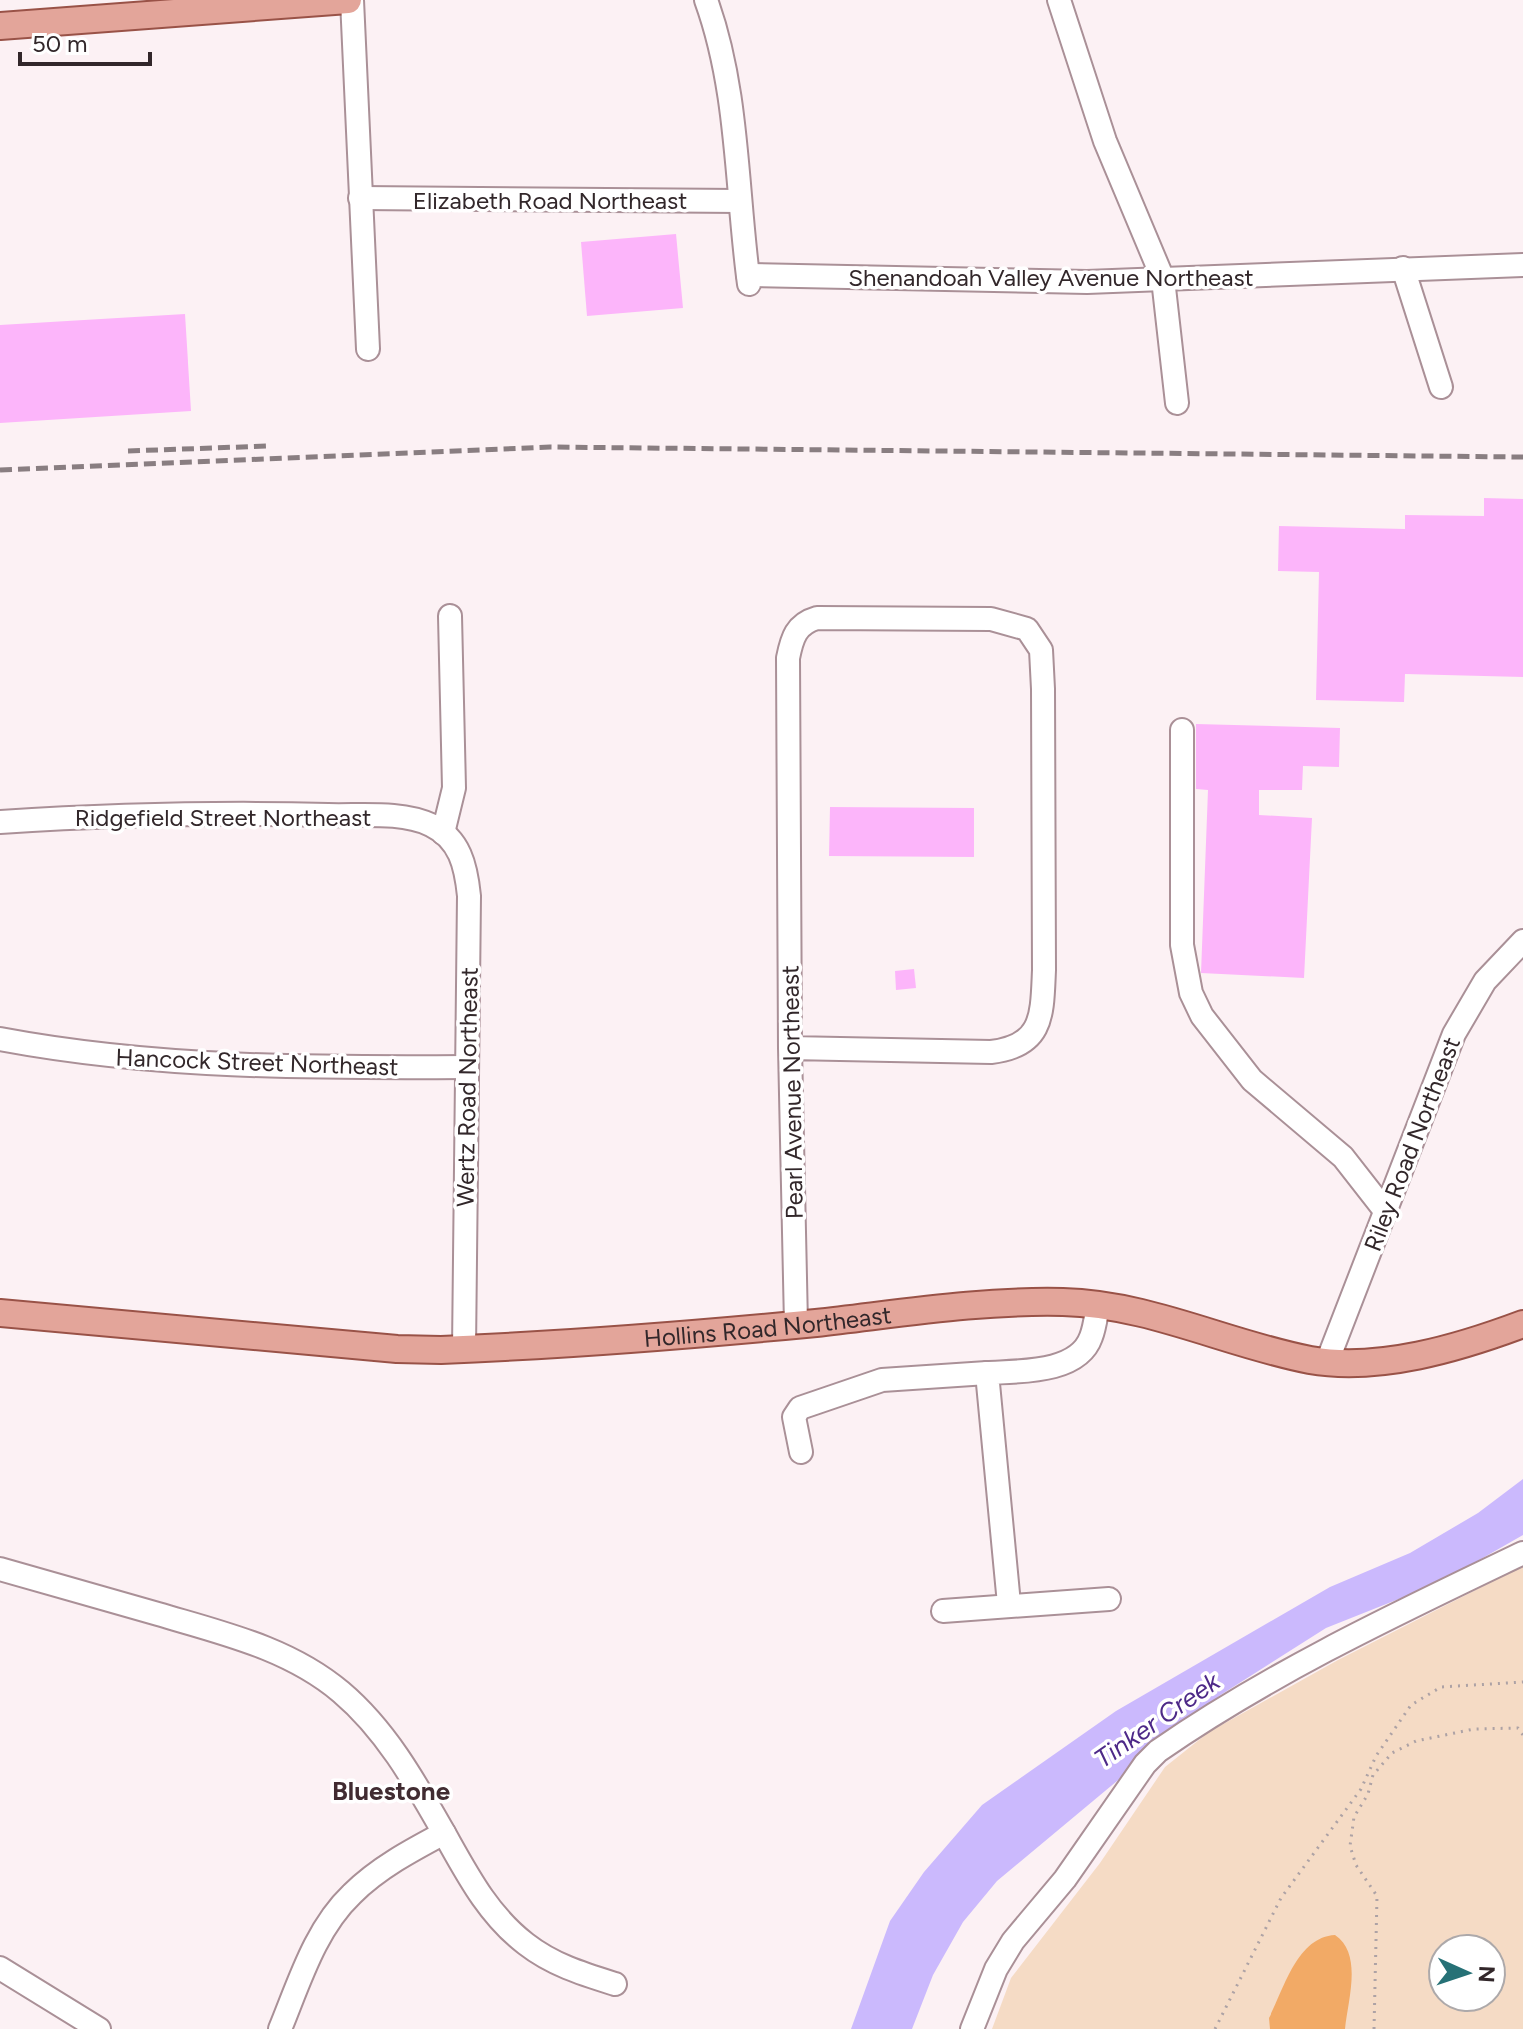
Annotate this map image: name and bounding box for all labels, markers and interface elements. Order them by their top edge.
scale bar [20,16,150,66]
text: 50 m [32,29,88,58]
street label: Elizabeth Road Northeast [413,186,687,215]
street label: Shenandoah Valley Avenue Northeast [848,263,1254,292]
street label: Ridgefield Street Northeast [75,803,371,832]
street label: Pearl Avenue Northeast [775,965,809,1219]
street label: Wertz Road Northeast [450,967,484,1207]
street label: Riley Road Northeast [1358,1033,1466,1255]
street label: Hancock Street Northeast [115,1043,399,1081]
street label: Hollins Road Northeast [643,1300,893,1352]
water label: Tinker Creek [1088,1664,1227,1775]
district label: Bluestone [332,1775,450,1807]
north arrow [1427,1933,1507,2013]
text: N [1473,1965,1500,1983]

